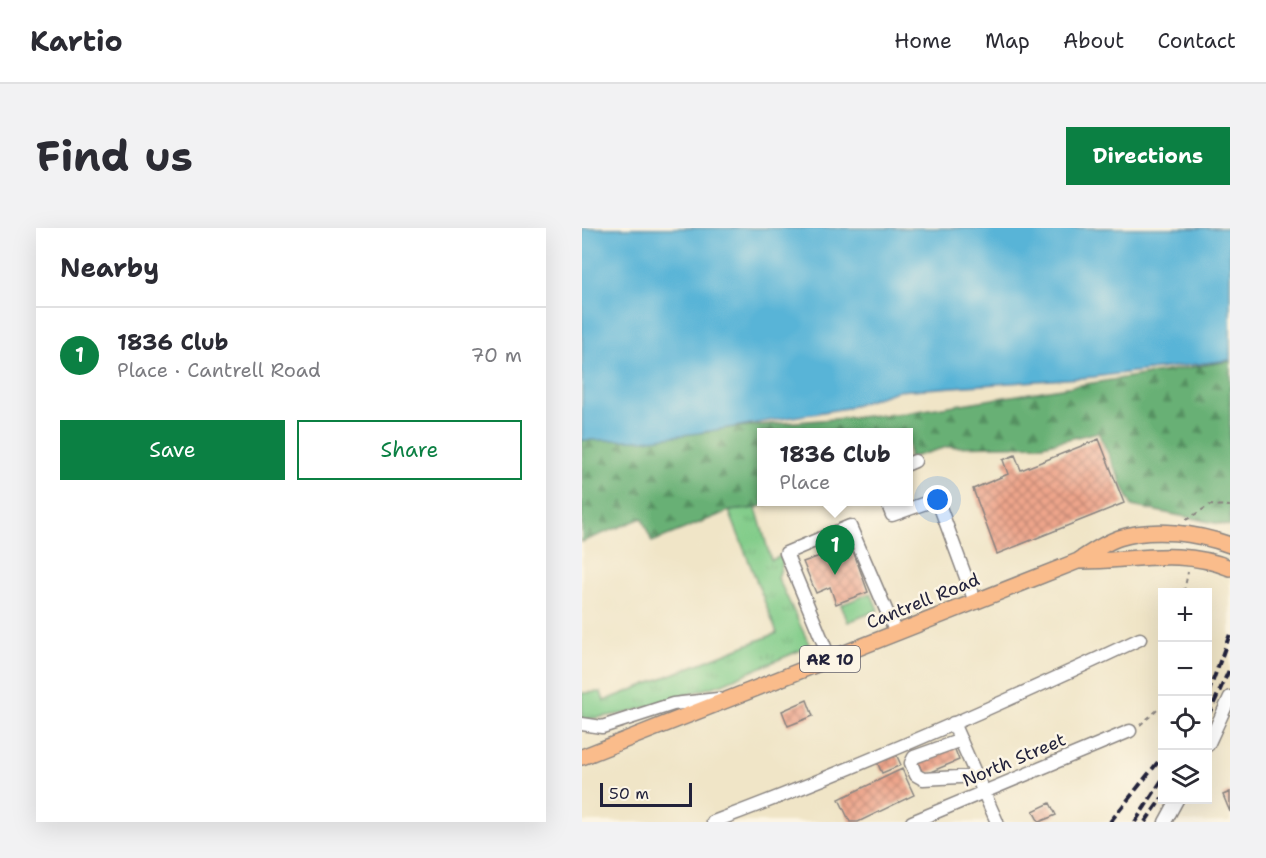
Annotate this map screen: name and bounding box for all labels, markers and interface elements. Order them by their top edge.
text: Kartio [30,22,123,60]
text: Home [894,27,952,55]
text: Map [985,27,1030,55]
text: About [1063,27,1124,55]
text: Contact [1157,27,1236,55]
button: Directions [1066,127,1230,185]
text: Find us [36,128,193,184]
text: Nearby [60,250,159,285]
text: 1836 Club [117,328,228,357]
text: 1 [75,342,84,368]
text: 70 m [470,342,522,368]
text: Place · Cantrell Road [117,357,321,383]
button: Save [60,420,285,480]
button: Share [297,420,522,480]
popup [757,428,913,506]
text: 1836 Club [779,440,891,469]
text: Place [779,469,830,495]
your location [923,485,952,514]
pin: 1 [816,526,854,575]
street label: Cantrell Road [863,567,983,635]
map controls [1158,588,1212,804]
button: + [1158,588,1212,642]
button: − [1158,642,1212,696]
road number: AR 10 [800,646,860,672]
button: locate [1158,696,1212,750]
street label: North Street [959,727,1069,793]
button: layers [1158,750,1212,804]
scale bar [600,780,692,808]
text: 50 m [609,783,649,804]

